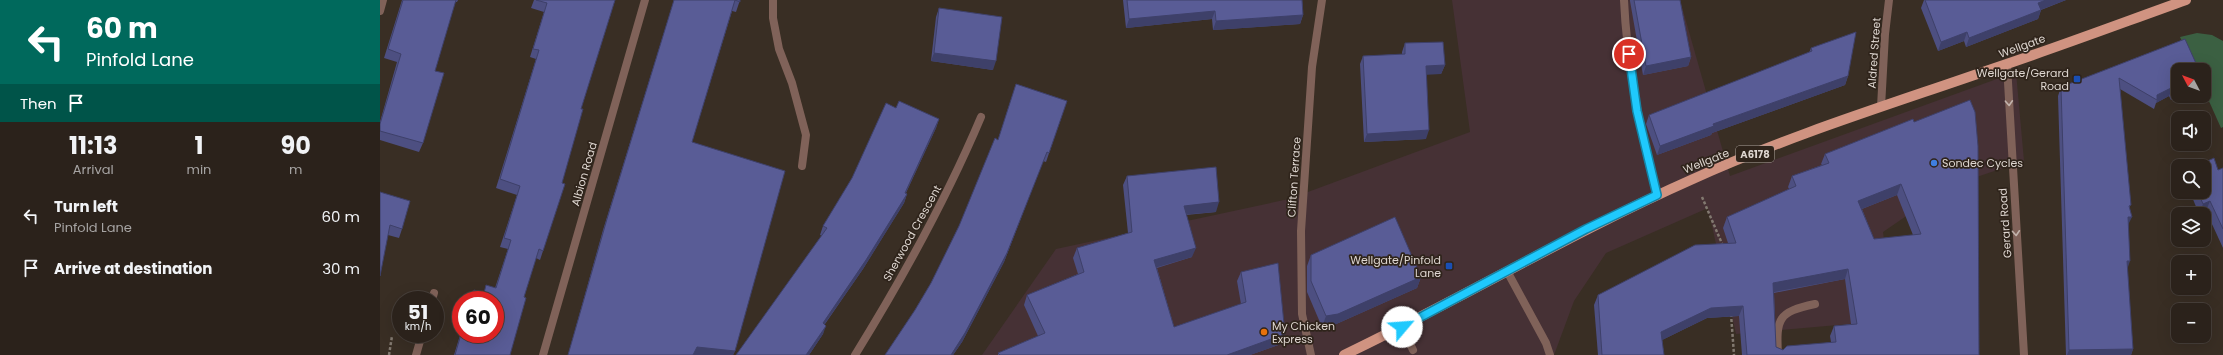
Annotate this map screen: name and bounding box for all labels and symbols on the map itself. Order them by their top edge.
street label: Aldred Street [1864,17,1884,89]
street label: Wellgate [1996,30,2048,62]
pin [1612,37,1646,71]
north arrow [2171,63,2211,103]
place label: Wellgate/Gerard Road [1977,65,2069,94]
marker: Wellgate/Gerard Road [2072,74,2082,84]
one-way arrow [2004,100,2013,106]
street label: Clifton Terrace [1283,136,1305,218]
street label: Albion Road [567,140,601,208]
street label: Wellgate [1680,144,1732,178]
road number: A6178 [1736,146,1774,162]
place label: Sondec Cycles [1942,155,2023,171]
marker: Sondec Cycles [1929,158,1939,168]
street label: Sherwood Crescent [879,182,945,284]
street label: Gerard Road [1995,188,2015,258]
one-way arrow [2012,230,2021,236]
place label: Wellgate/Pinfold Lane [1350,252,1441,281]
marker: Wellgate/Pinfold Lane [1444,261,1454,271]
speed limit sign: 60 [452,291,504,343]
position arrow [1381,306,1423,348]
place label: My Chicken Express [1272,318,1335,347]
marker: My Chicken Express [1259,327,1269,337]

